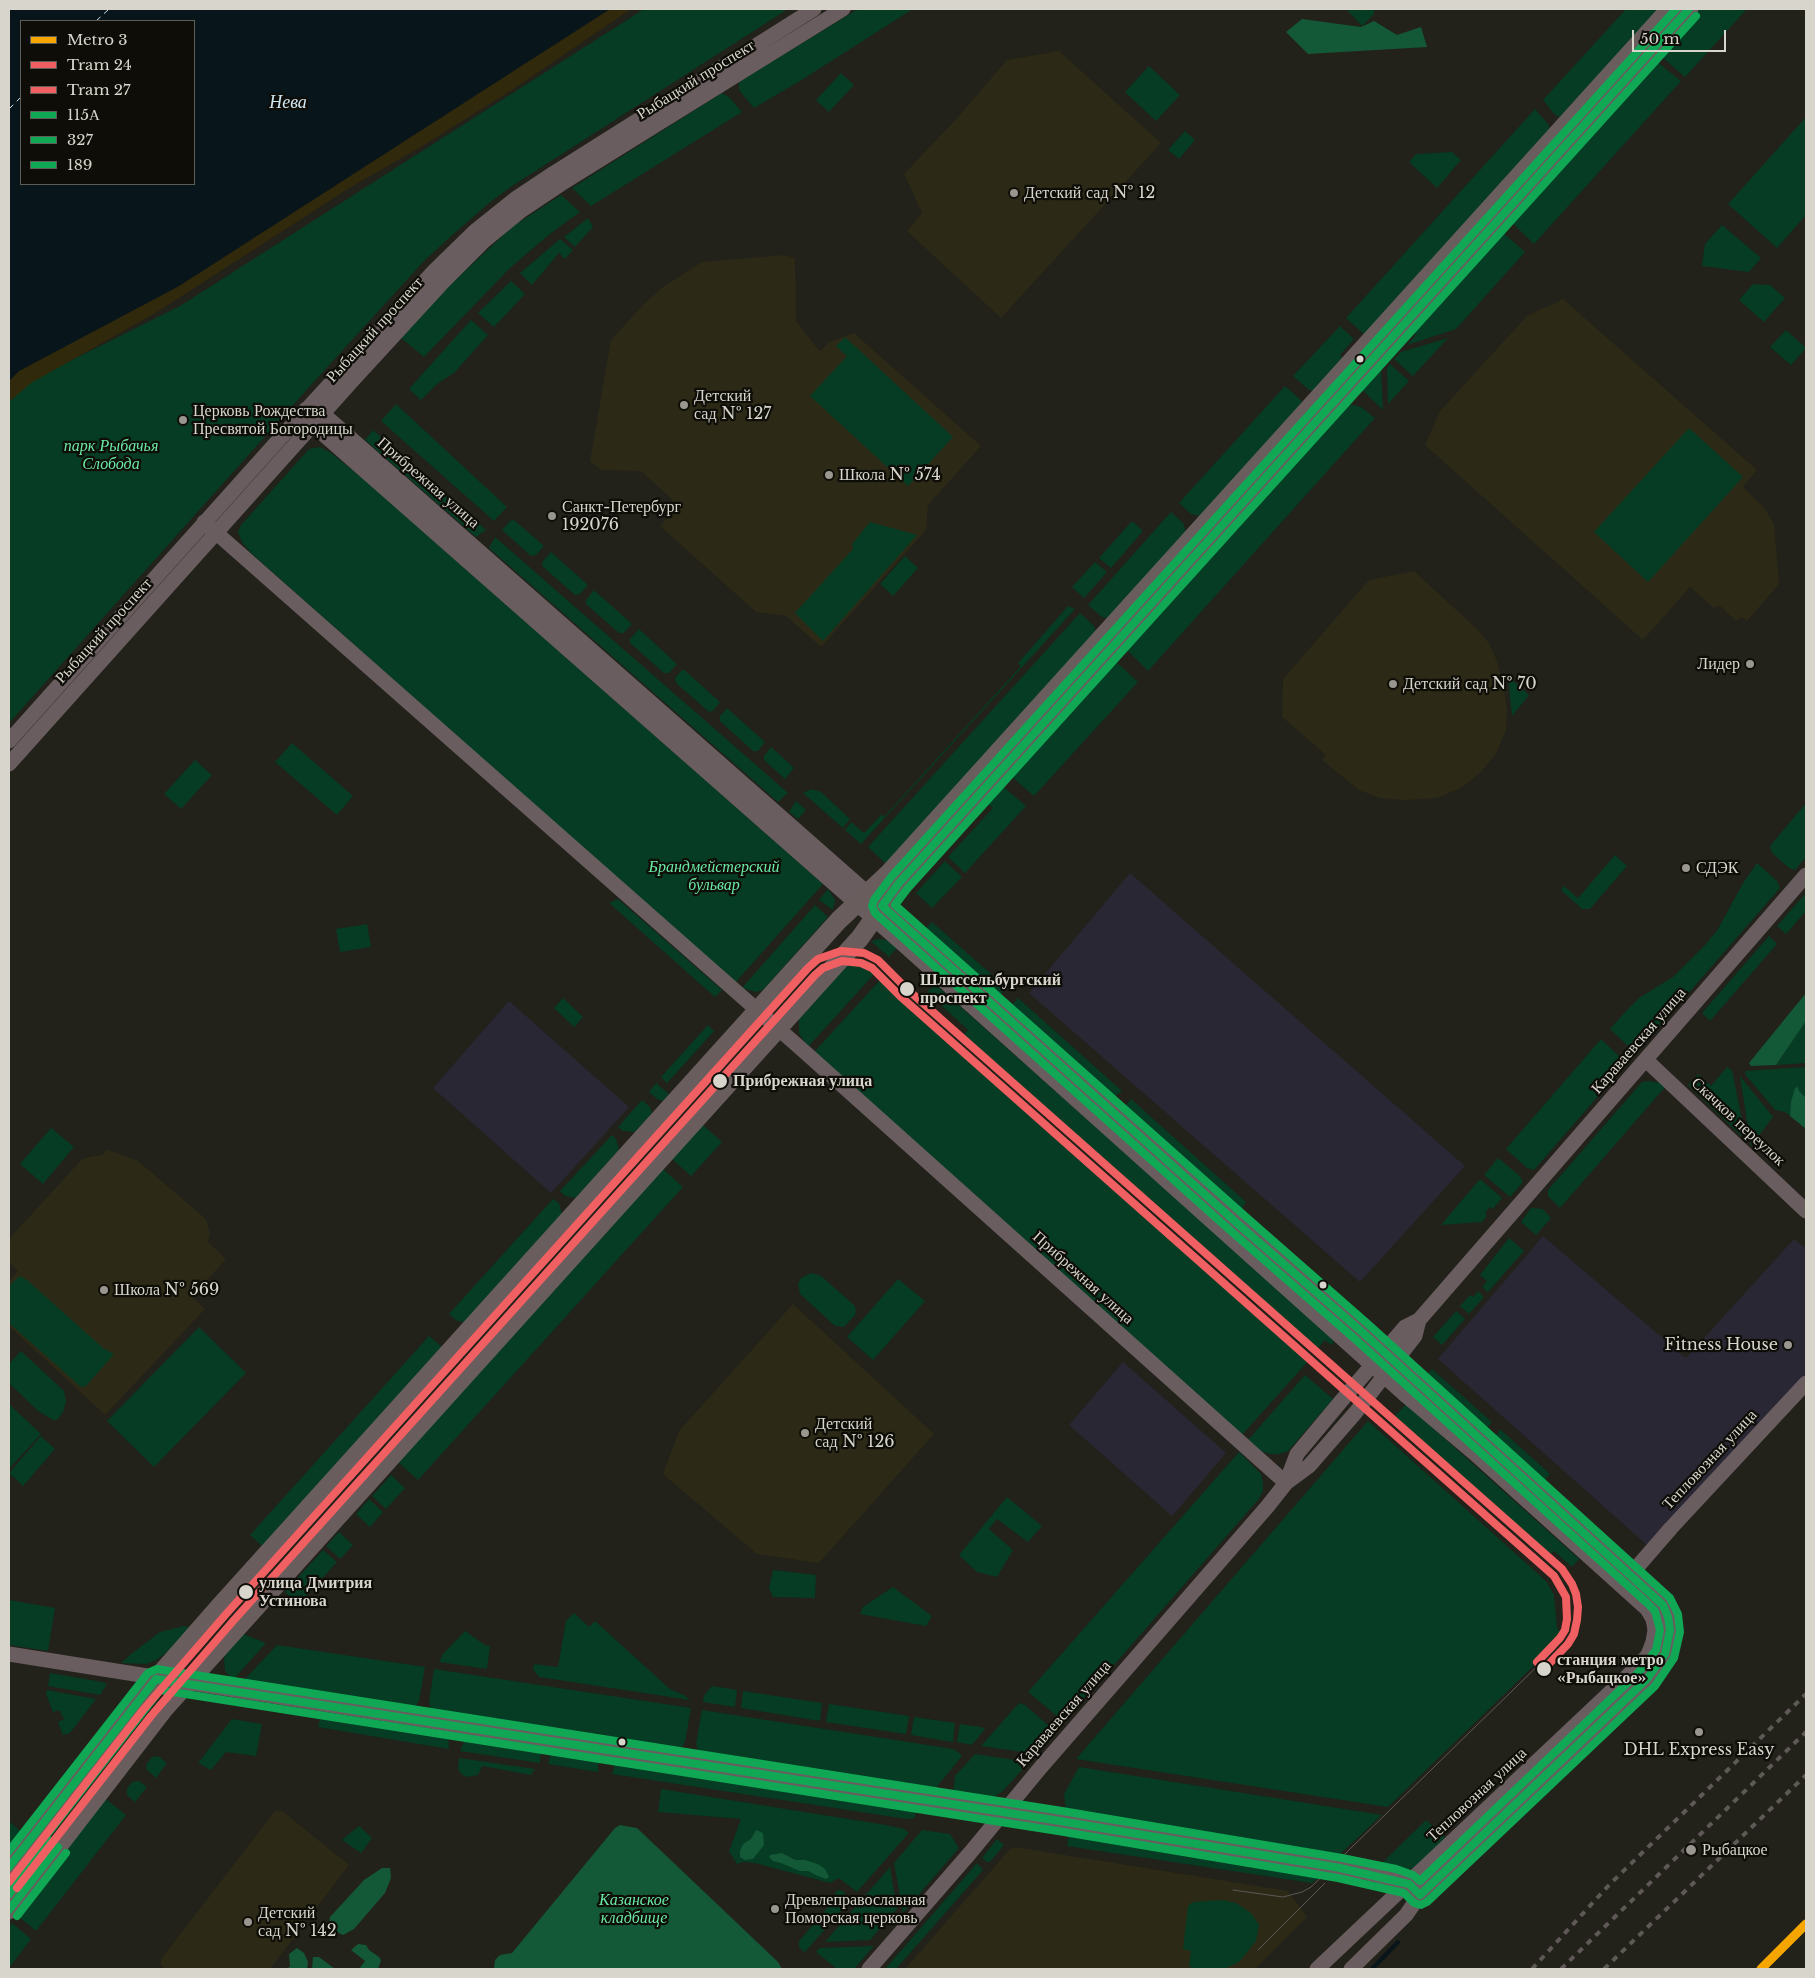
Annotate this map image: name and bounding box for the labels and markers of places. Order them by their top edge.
place label: Детский сад № 12 [1024,183,1155,203]
marker: Детский сад № 12 [1008,187,1020,199]
unlabelled marker [1355,354,1365,364]
place label: Детский сад № 127 [694,386,771,424]
marker: Детский сад № 127 [678,399,690,411]
place label: Церковь Рождества Пресвятой Богородицы [193,401,353,439]
marker: Церковь Рождества Пресвятой Богородицы [177,414,189,426]
place label: Школа № 574 [839,465,941,485]
marker: Школа № 574 [823,469,835,481]
place label: Санкт-Петербург 192076 [562,497,681,535]
marker: Санкт-Петербург 192076 [546,510,558,522]
place label: Лидер [1697,654,1740,674]
marker: Лидер [1744,658,1756,670]
place label: Детский сад № 70 [1403,674,1537,694]
marker: Детский сад № 70 [1387,678,1399,690]
place label: СДЭК [1696,858,1738,878]
marker: СДЭК [1680,862,1692,874]
place label: Шлиссельбургский проспект [920,970,1061,1008]
marker: Шлиссельбургский проспект [898,980,916,998]
place label: Прибрежная улица [733,1071,872,1091]
marker: Прибрежная улица [711,1072,729,1090]
place label: Школа № 569 [114,1280,219,1300]
unlabelled marker [1318,1280,1328,1290]
marker: Школа № 569 [98,1284,110,1296]
place label: Fitness House [1664,1335,1778,1355]
marker: Fitness House [1782,1339,1794,1351]
place label: Детский сад № 126 [815,1414,895,1452]
marker: Детский сад № 126 [799,1427,811,1439]
place label: улица Дмитрия Устинова [259,1573,372,1611]
marker: улица Дмитрия Устинова [237,1583,255,1601]
place label: станция метро «Рыбацкое» [1557,1650,1664,1688]
marker: станция метро «Рыбацкое» [1535,1660,1553,1678]
marker: DHL Express Easy [1693,1726,1705,1738]
unlabelled marker [617,1737,627,1747]
place label: DHL Express Easy [1624,1740,1774,1760]
place label: Рыбацкое [1702,1840,1768,1860]
marker: Рыбацкое [1684,1843,1698,1857]
place label: Древлеправославная Поморская церковь [785,1890,926,1928]
place label: Детский сад № 142 [258,1903,337,1941]
marker: Древлеправославная Поморская церковь [769,1903,781,1915]
marker: Детский сад № 142 [242,1916,254,1928]

